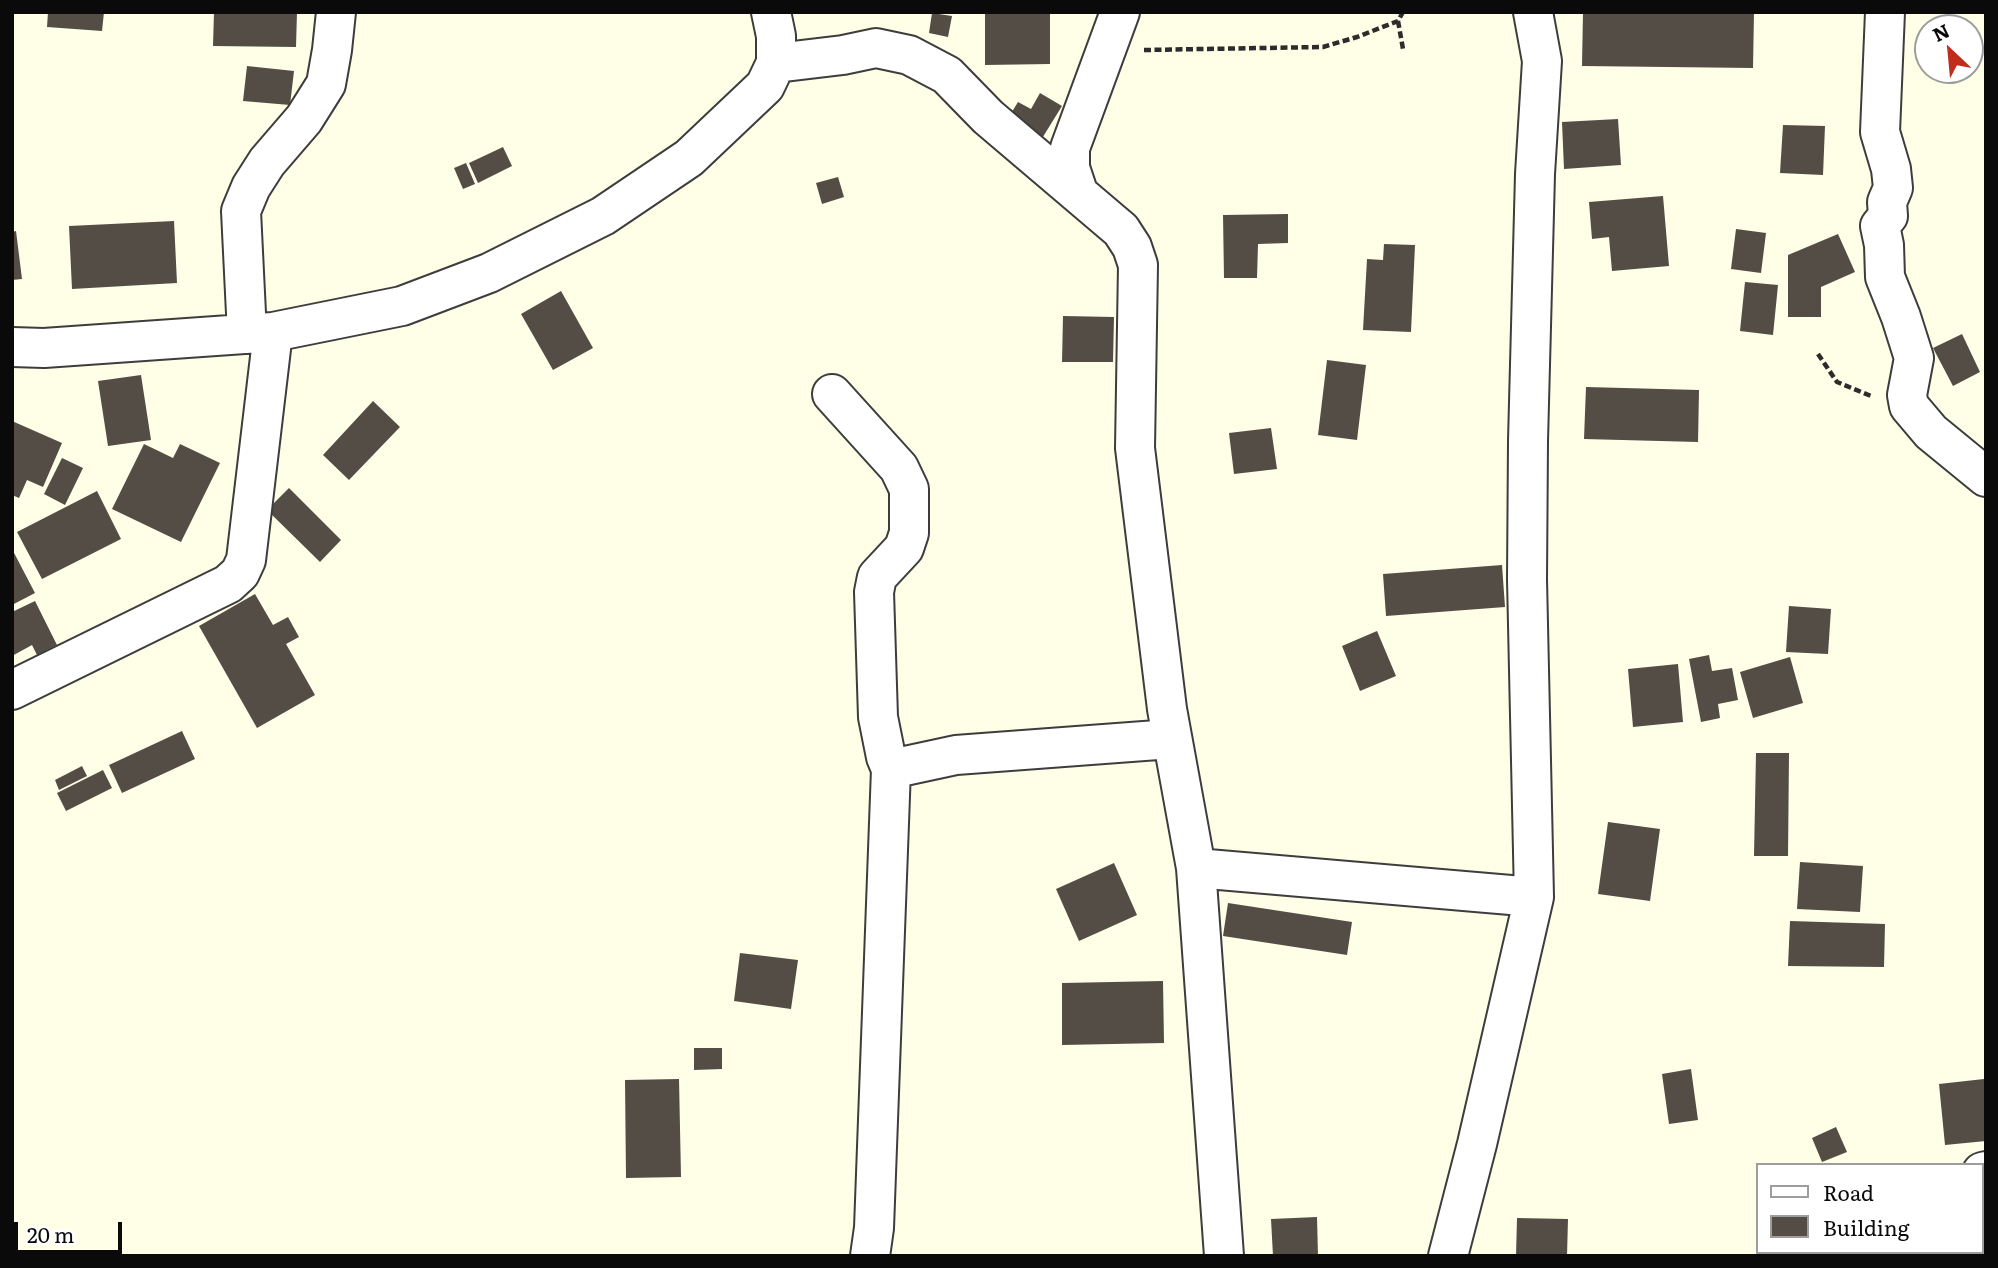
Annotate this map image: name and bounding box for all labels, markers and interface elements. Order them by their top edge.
north arrow [1914,14,1984,84]
text: N [1927,16,1954,48]
legend [1756,1163,1984,1254]
text: Road [1823,1176,1874,1207]
scale bar [18,1208,126,1252]
text: Building [1823,1211,1909,1242]
text: 20 m [27,1218,74,1249]

